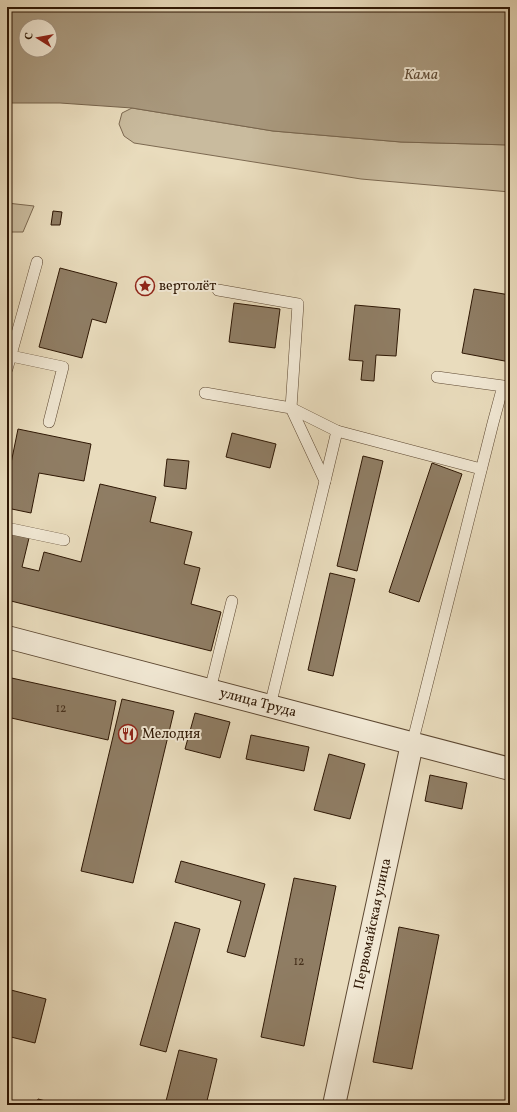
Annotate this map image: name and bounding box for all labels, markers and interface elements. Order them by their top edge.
north arrow [18,18,58,58]
text: С [22,31,38,41]
water label: Кама [404,65,438,86]
place icon: вертолёт [134,275,156,297]
place label: вертолёт [159,277,216,296]
street label: улица Труда [217,684,299,722]
house number: 12 [55,701,67,717]
restaurant icon: Мелодия [117,723,139,745]
place label: Мелодия [142,725,200,744]
street label: Первомайская улица [350,857,396,991]
house number: 12 [293,954,305,970]

